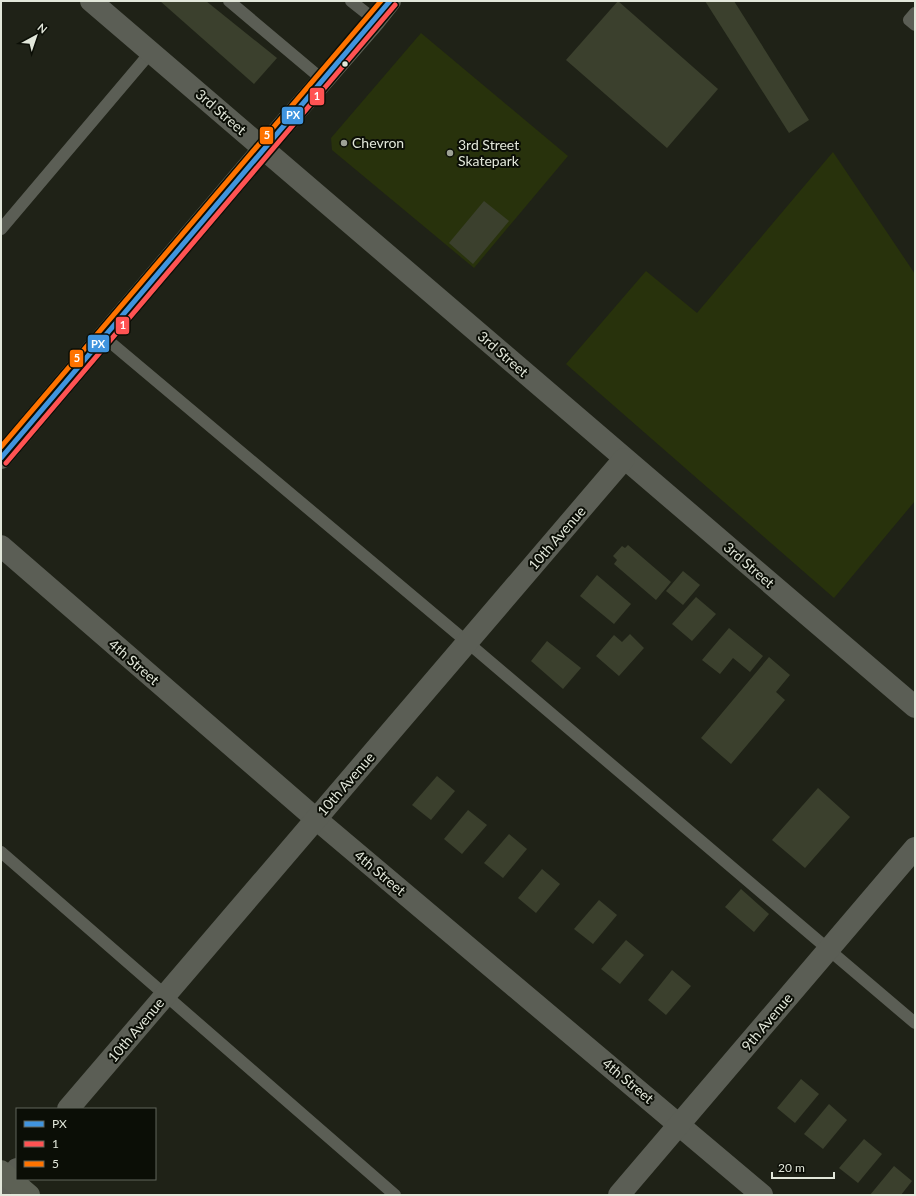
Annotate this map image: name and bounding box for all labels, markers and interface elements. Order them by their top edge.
north arrow [16,16,56,56]
text: N [35,20,50,36]
unlabelled marker [340,59,350,69]
street label: 3rd Street [193,85,250,138]
line badge: 1 [309,87,325,106]
text: 1 [314,89,320,102]
line badge: PX [281,106,304,125]
text: PX [286,108,301,121]
line badge: 5 [259,126,274,145]
text: 5 [264,128,270,141]
place label: Chevron [352,134,404,151]
place label: 3rd Street Skatepark [458,136,520,169]
marker: Chevron [339,138,349,148]
marker: 3rd Street Skatepark [445,148,455,158]
line badge: 1 [115,316,130,335]
text: 1 [120,318,126,331]
street label: 3rd Street [475,327,532,380]
line badge: PX [87,334,110,353]
text: PX [91,337,106,350]
line badge: 5 [69,349,84,368]
text: 5 [74,351,80,364]
street label: 10th Avenue [524,502,589,573]
street label: 3rd Street [721,538,778,591]
street label: 4th Street [106,635,163,688]
street label: 10th Avenue [313,748,378,819]
street label: 4th Street [351,846,409,899]
street label: 9th Avenue [737,989,796,1054]
street label: 10th Avenue [104,994,167,1065]
street label: 4th Street [599,1054,657,1107]
legend [16,1108,156,1180]
text: PX [52,1116,67,1131]
text: 1 [52,1136,59,1151]
scale bar [772,1154,834,1180]
text: 5 [52,1156,59,1171]
text: 20 m [778,1160,805,1175]

